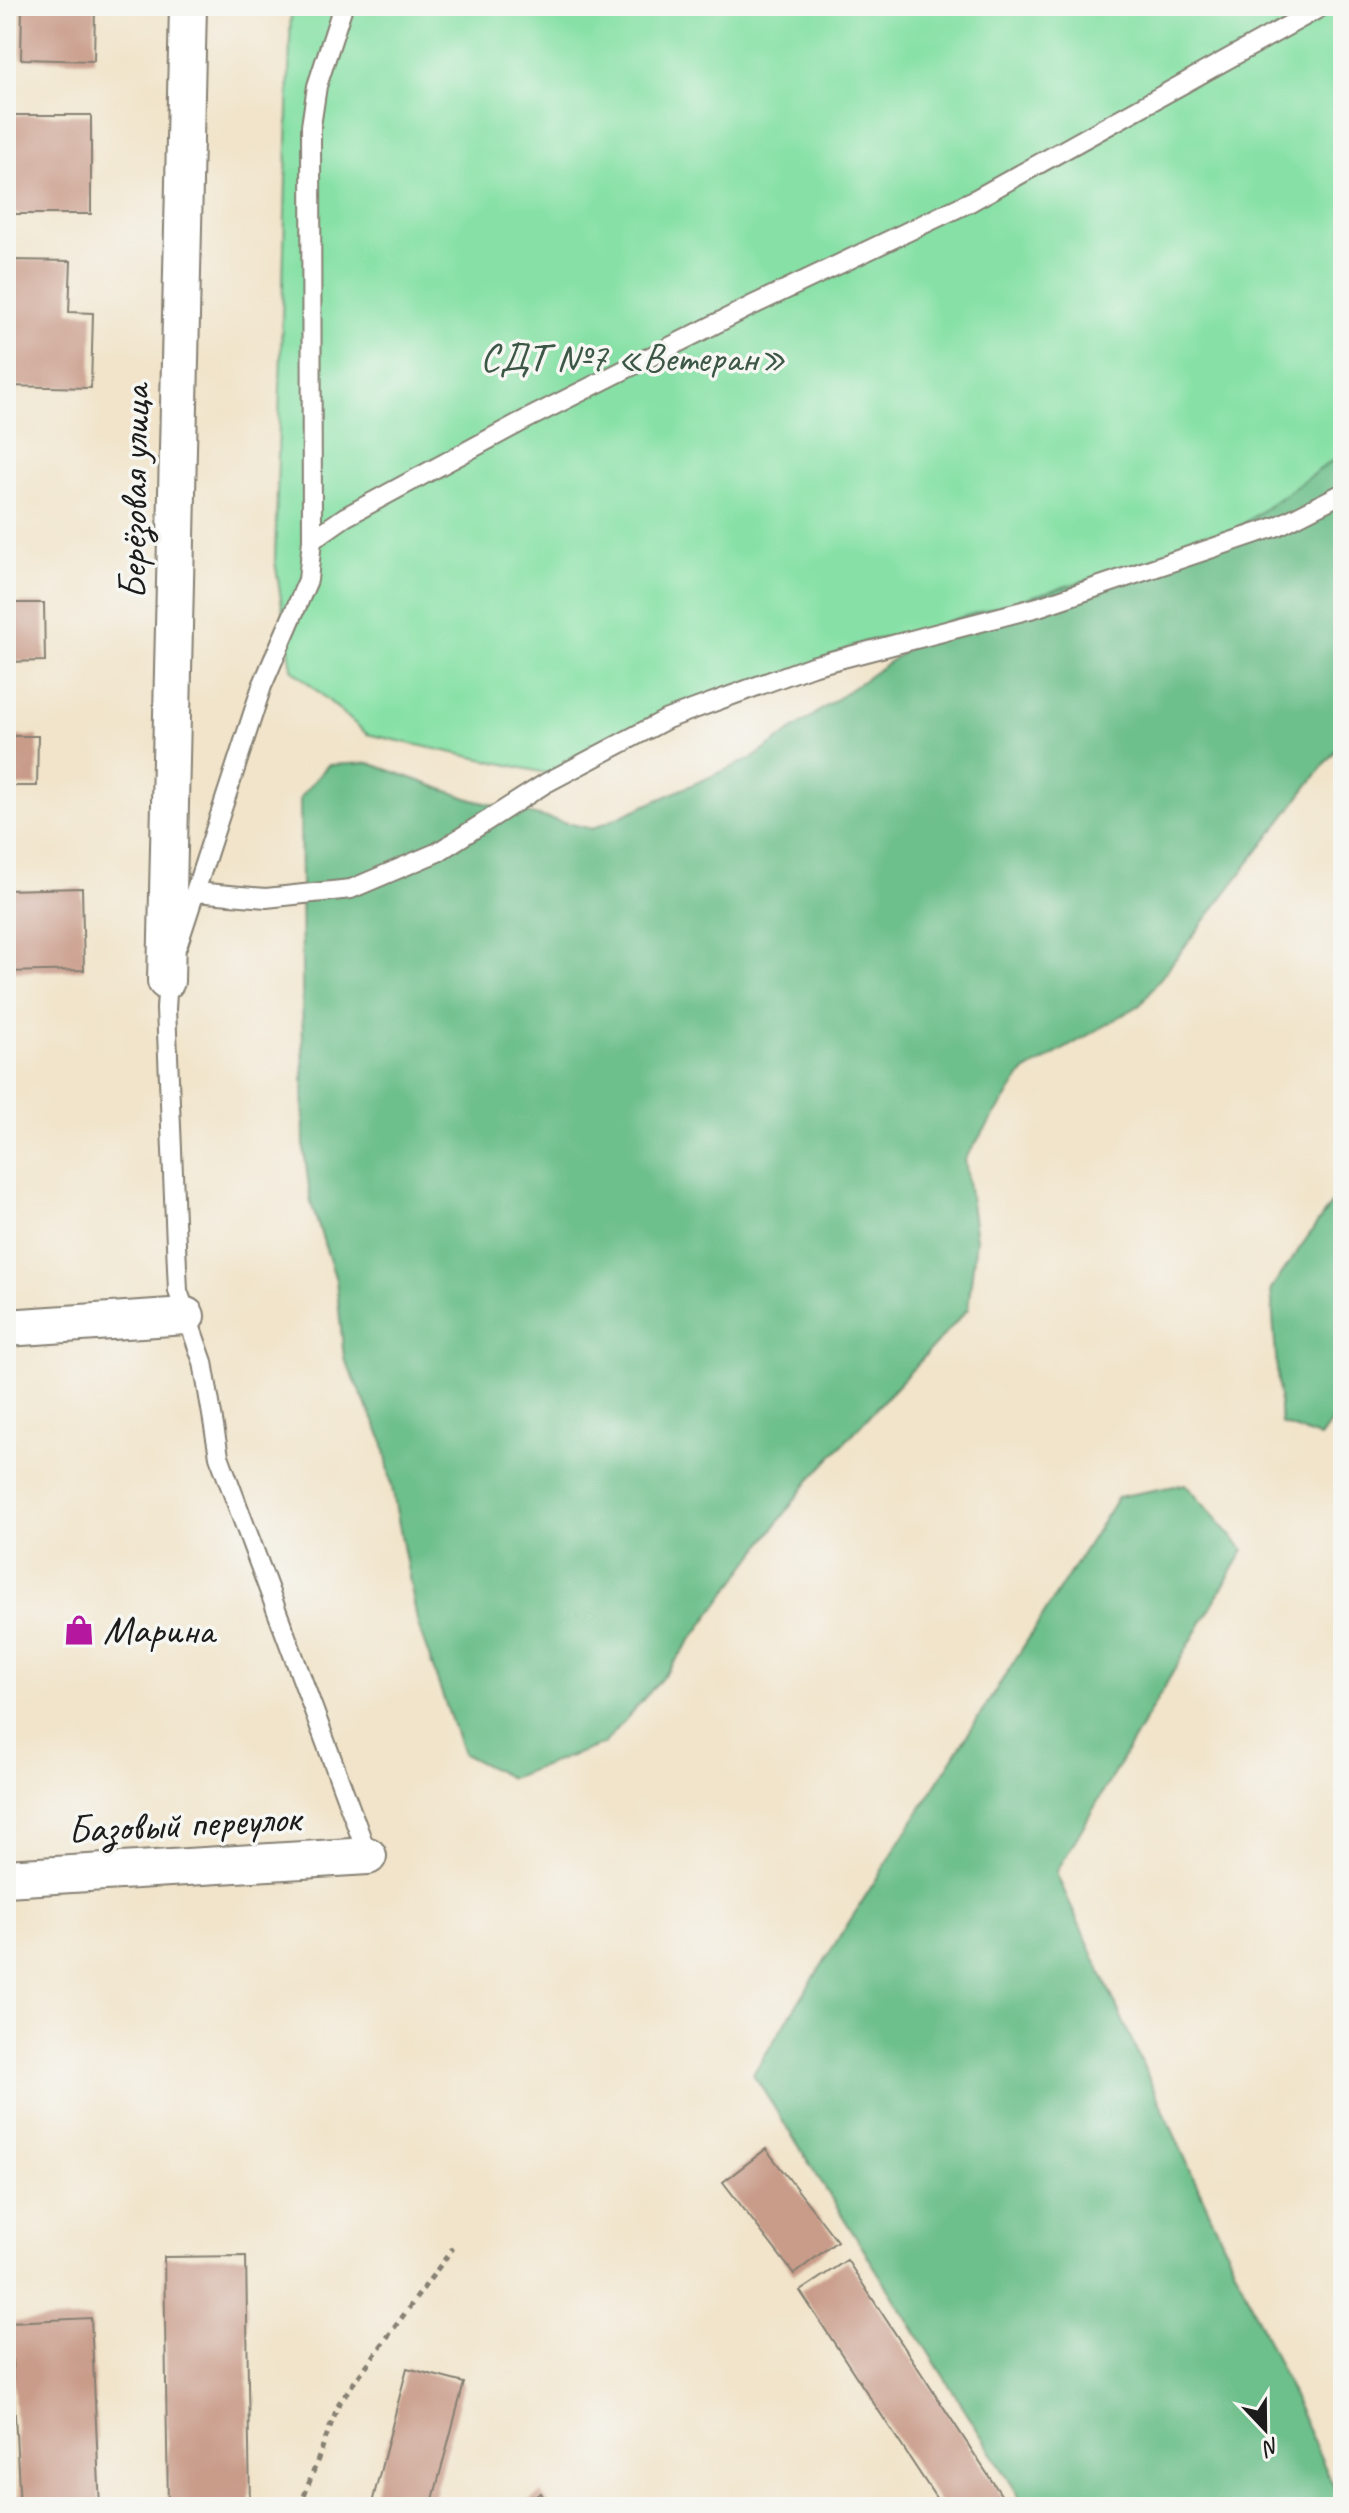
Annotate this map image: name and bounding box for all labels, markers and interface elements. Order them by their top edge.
park label: СДТ №7 «Ветеран» [480,333,786,383]
street label: Берёзовая улица [107,381,161,600]
place label: Марина [103,1605,218,1655]
shop icon: Марина [62,1613,96,1647]
street label: Базовый переулок [66,1793,305,1855]
north arrow [1225,2389,1305,2469]
text: N [1257,2431,1284,2463]

